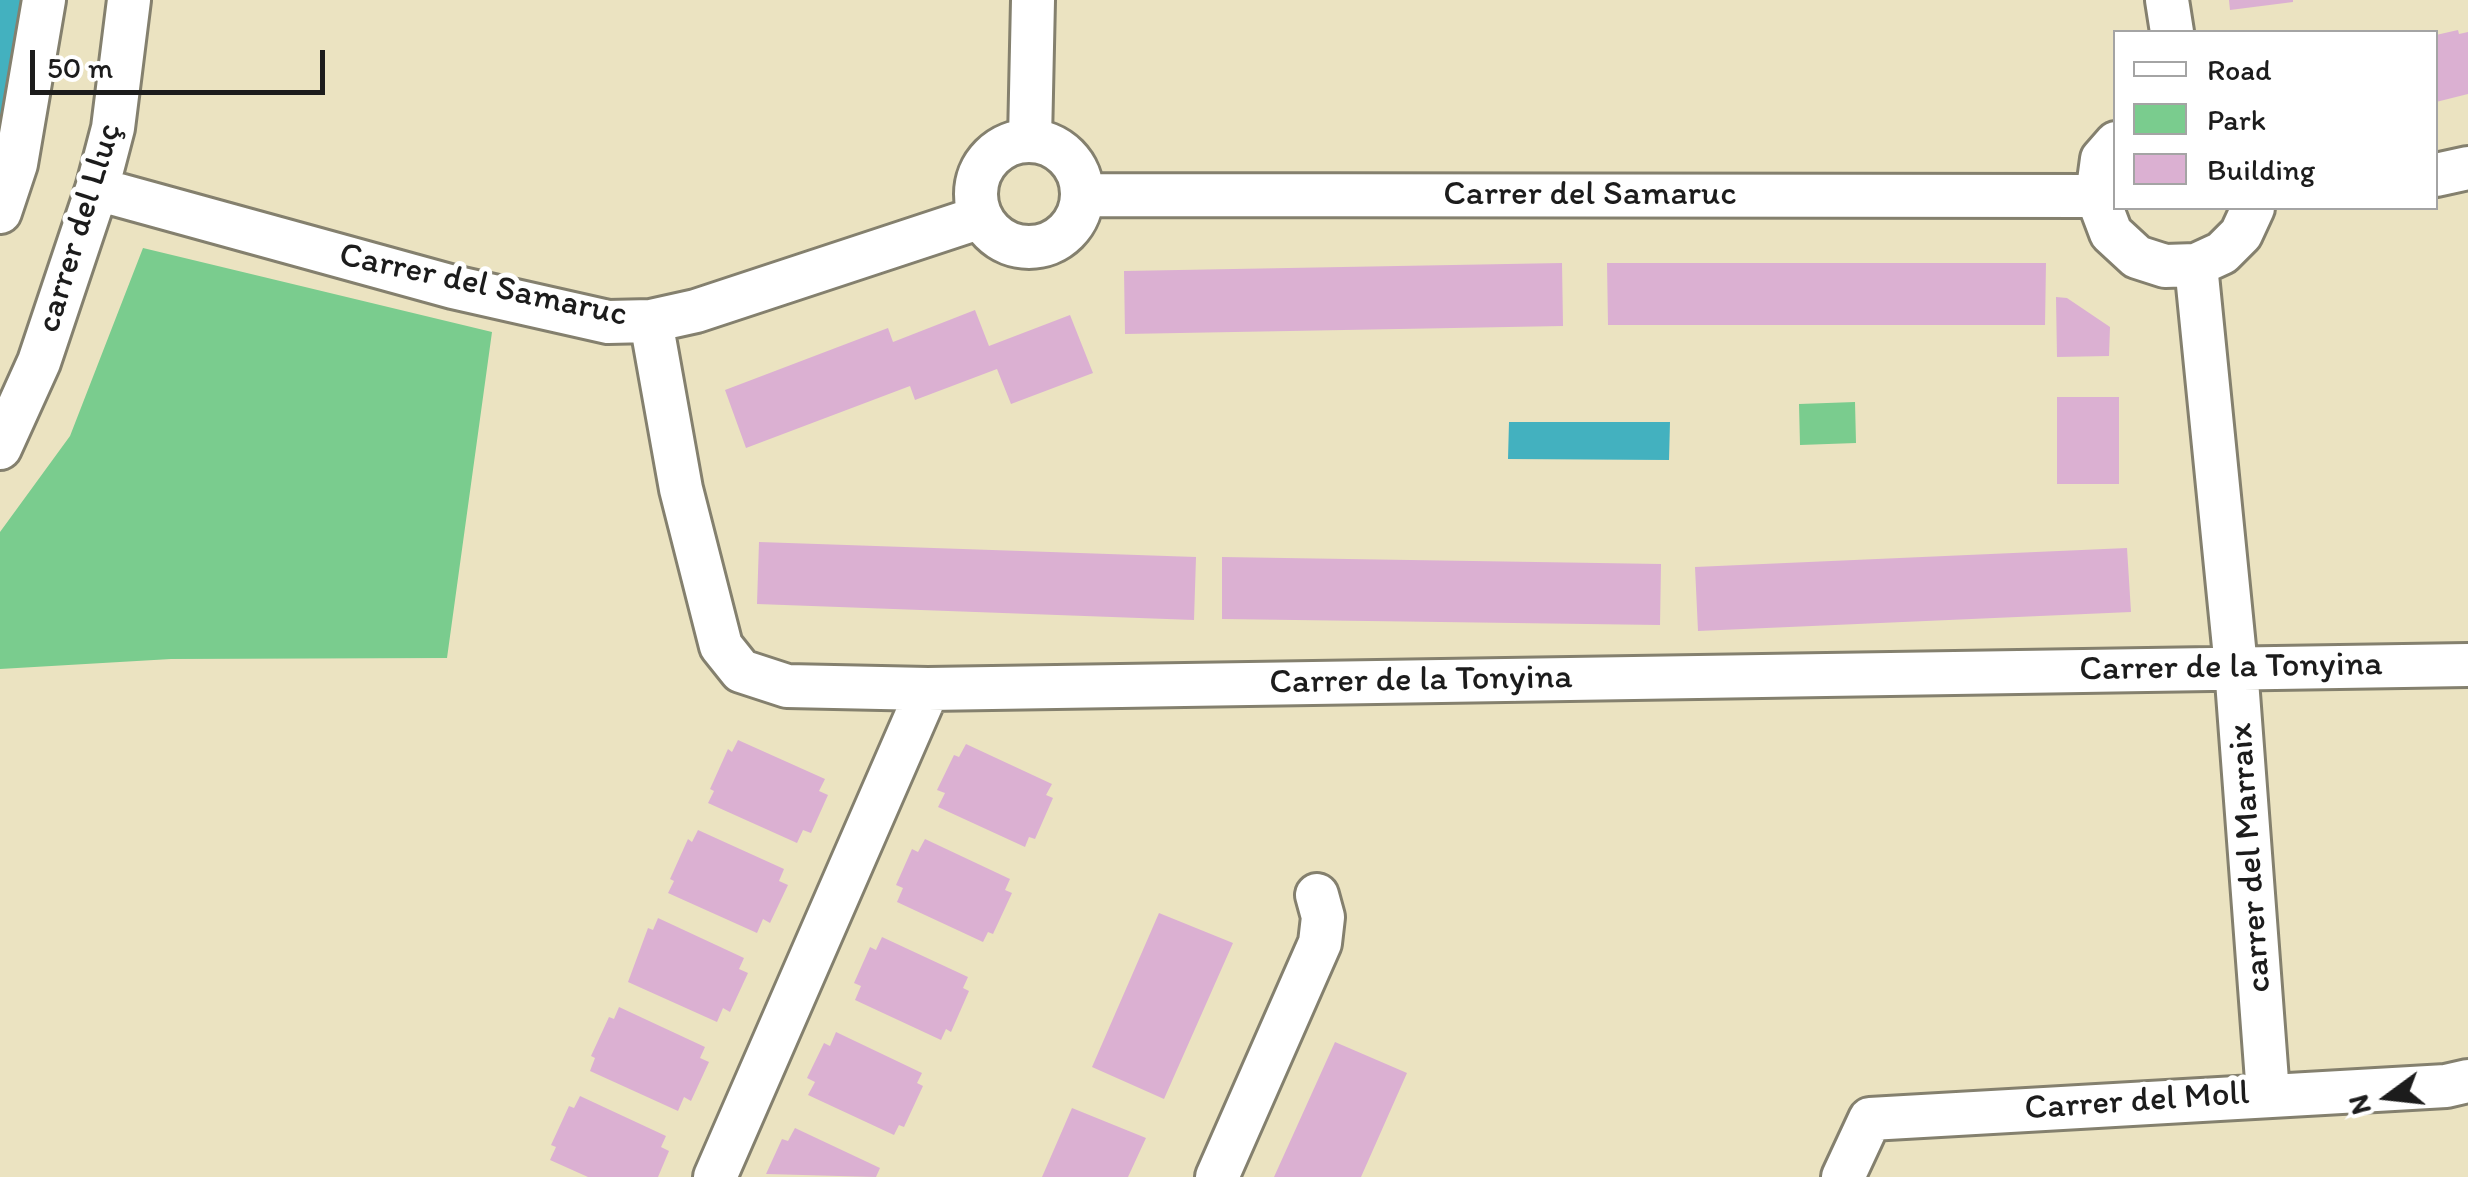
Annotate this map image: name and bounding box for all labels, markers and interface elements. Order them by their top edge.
scale bar [35,30,330,92]
legend [2113,30,2438,210]
text: 50 m [47,49,113,86]
text: Road [2207,51,2272,88]
text: Park [2207,101,2266,138]
street label: carrer del Lluç [28,118,132,338]
text: Building [2207,151,2315,188]
street label: Carrer del Samaruc [1443,174,1737,216]
street label: Carrer del Samaruc [335,235,631,337]
street label: Carrer de la Tonyina [2079,644,2383,692]
street label: Carrer de la Tonyina [1269,657,1573,705]
street label: carrer del Marraix [2221,722,2281,994]
north arrow [2338,1047,2438,1147]
street label: Carrer del Moll [2023,1073,2251,1131]
text: N [2340,1091,2378,1118]

